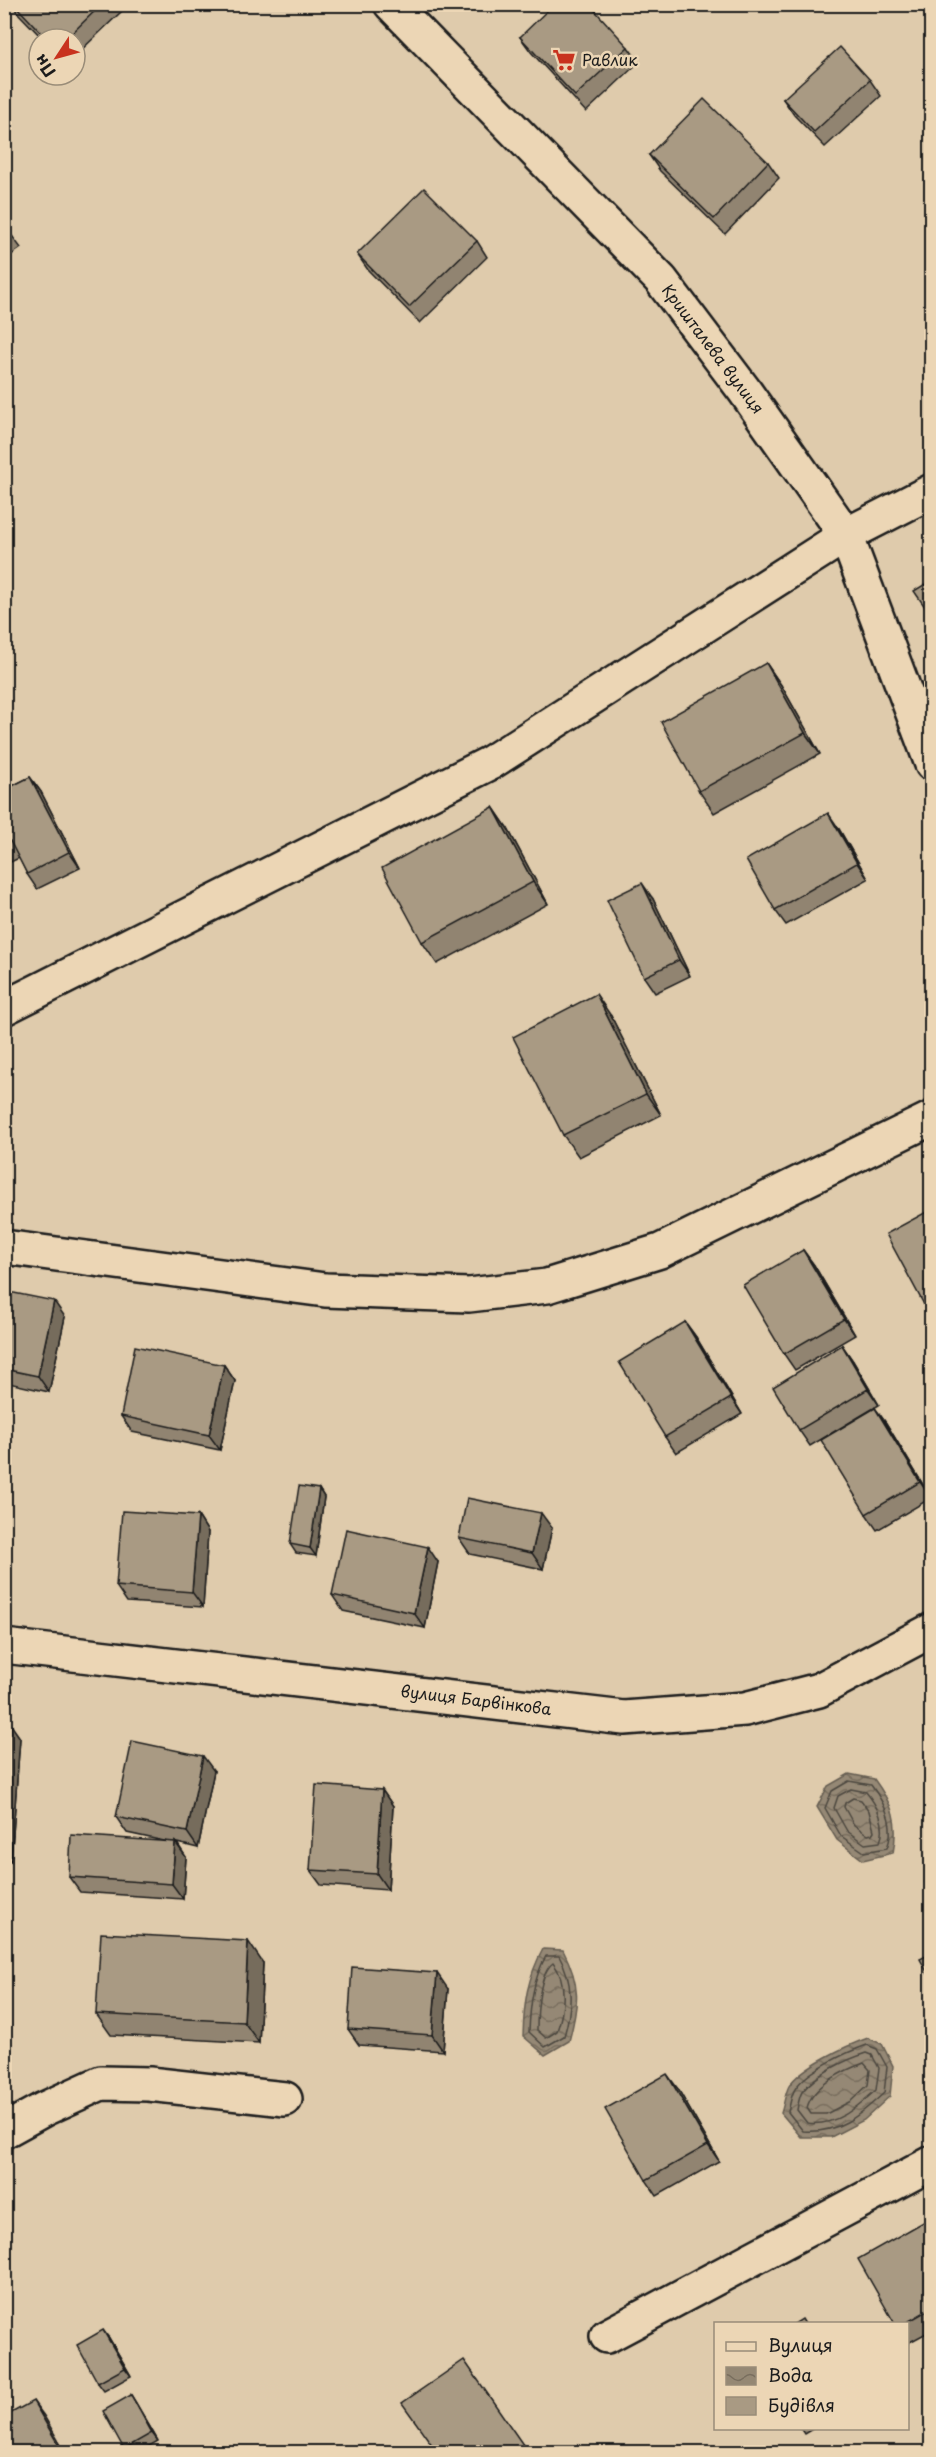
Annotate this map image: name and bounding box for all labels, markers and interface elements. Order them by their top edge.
north arrow [27,27,87,87]
supermarket icon: Равлик [551,47,577,73]
place label: Равлик [582,47,638,71]
text: Пн [28,50,61,83]
street label: Кришталева вулиця [657,279,771,418]
street label: вулиця Барвінкова [399,1678,553,1720]
legend [714,2322,909,2430]
text: Вулиця [768,2331,833,2358]
text: Вода [768,2361,813,2388]
text: Будівля [768,2391,835,2418]

